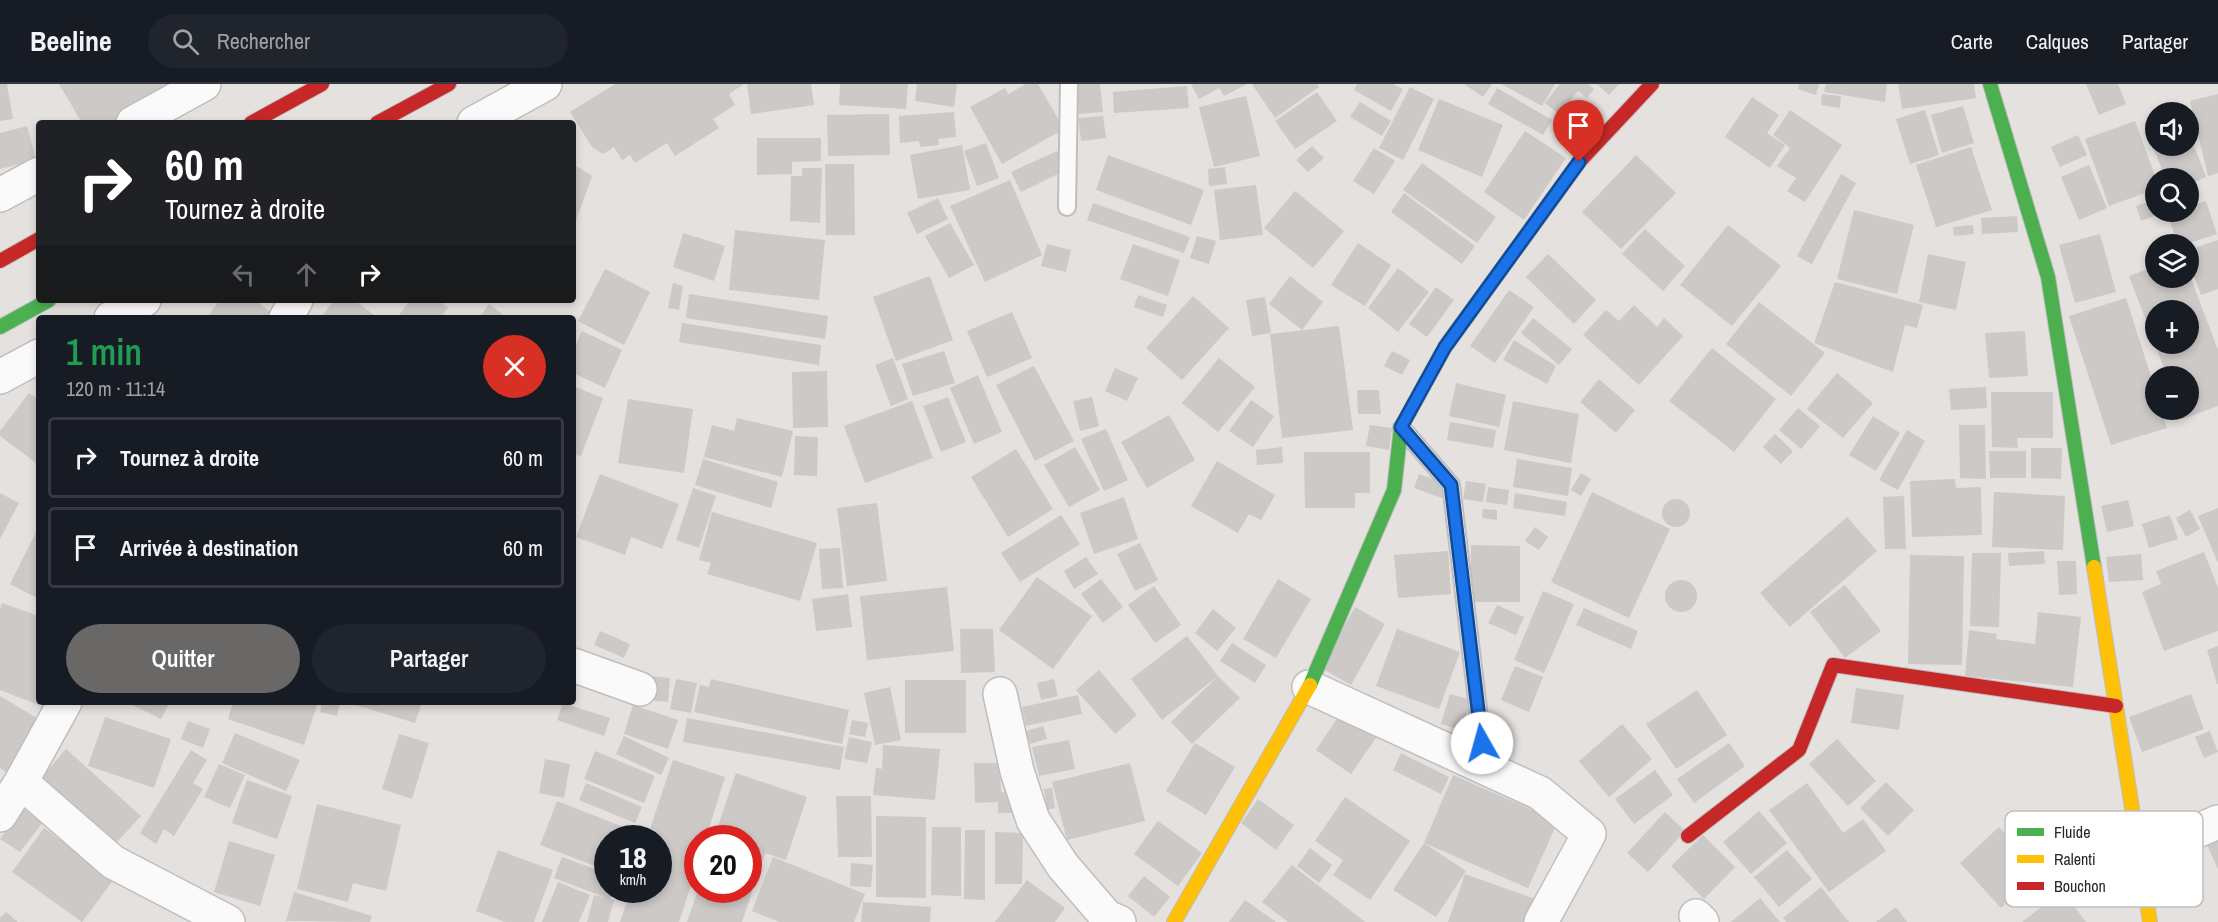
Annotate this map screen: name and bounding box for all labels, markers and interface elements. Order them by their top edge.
search box [148,14,568,68]
text: Beeline [30,22,112,60]
icon: search [169,25,202,58]
text: Rechercher [217,26,310,56]
text: Carte [1951,27,1993,56]
text: Calques [2026,27,2089,56]
text: Partager [2122,27,2188,56]
pin [1553,100,1604,162]
map controls [2145,102,2199,420]
button: sound [2145,102,2199,156]
icon: arrive [1562,109,1595,142]
text: 60 m [165,137,244,193]
icon: right [66,144,144,222]
button: search [2145,168,2199,222]
text: Tournez à droite [165,191,325,227]
button: layers [2145,234,2199,288]
icon: left [227,258,260,291]
icon: ahead [290,258,323,291]
icon: right [353,258,386,291]
button: + [2145,300,2199,354]
text: 1 min [66,328,142,376]
button: close [483,335,546,398]
button: − [2145,366,2199,420]
text: 120 m · 11:14 [66,375,165,402]
icon: right [69,441,102,474]
text: Tournez à droite [120,443,259,473]
text: 60 m [503,443,543,473]
icon: arrive [69,531,102,564]
text: Arrivée à destination [120,533,298,563]
text: 60 m [503,533,543,563]
button: Quitter [66,624,300,693]
button: Partager [312,624,546,693]
position arrow [1450,711,1514,775]
legend [2005,811,2203,907]
text: Fluide [2054,821,2090,843]
speed limit sign: 20 [684,825,762,903]
text: 18 [619,837,647,877]
text: Ralenti [2054,848,2096,870]
text: km/h [620,869,646,890]
text: Bouchon [2054,875,2106,897]

